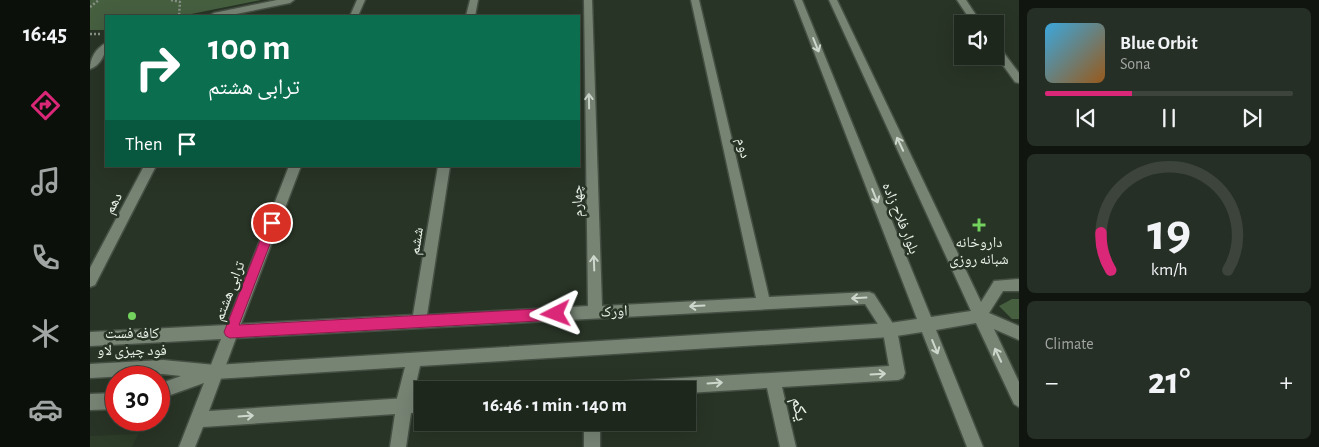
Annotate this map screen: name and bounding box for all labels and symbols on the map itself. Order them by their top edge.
one-way arrow [811,37,821,52]
one-way arrow [584,93,594,110]
street label: دوم [732,136,753,160]
one-way arrow [895,137,904,152]
street label: بلوار فلاح زاده [878,180,922,257]
street label: چهارم [569,184,588,217]
one-way arrow [872,189,881,204]
street label: دهم [102,190,127,217]
pin [251,202,293,244]
marker: داروخانه شبانه روزی [973,219,985,231]
street label: ششم [407,226,428,256]
place label: داروخانه شبانه روزی [949,235,1009,269]
one-way arrow [589,256,598,272]
street label: ترابی هشتم [211,259,250,324]
position arrow [529,287,581,339]
one-way arrow [852,294,868,303]
one-way arrow [689,302,705,311]
street label: اورک [600,303,628,321]
marker: کافه‌ فست‌ فود چیزی لاو [126,310,138,322]
place label: کافه‌ فست‌ فود چیزی لاو [97,326,167,360]
one-way arrow [932,340,941,355]
one-way arrow [993,348,1003,363]
speed limit sign: 30 [105,366,170,431]
one-way arrow [869,370,885,379]
one-way arrow [707,379,723,388]
street label: یکم [786,396,810,423]
one-way arrow [238,411,254,420]

